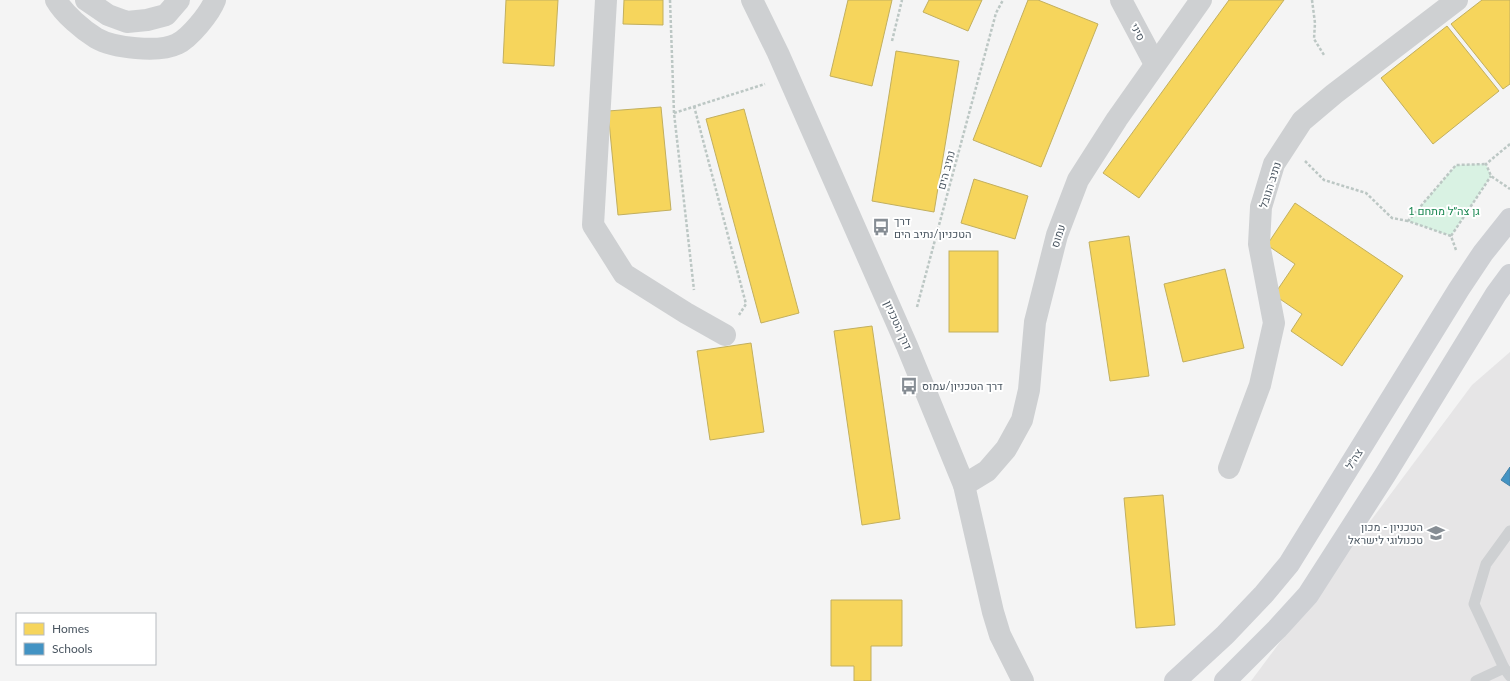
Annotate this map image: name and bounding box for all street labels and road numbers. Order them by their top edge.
street label: סיני [1129,21,1148,43]
street label: נתיב הים [934,149,957,191]
street label: נתיב הנובל [1256,160,1283,210]
street label: עמוס [1048,223,1067,249]
street label: דרך הטכניון [882,298,915,352]
street label: צה״ל [1342,446,1365,471]

